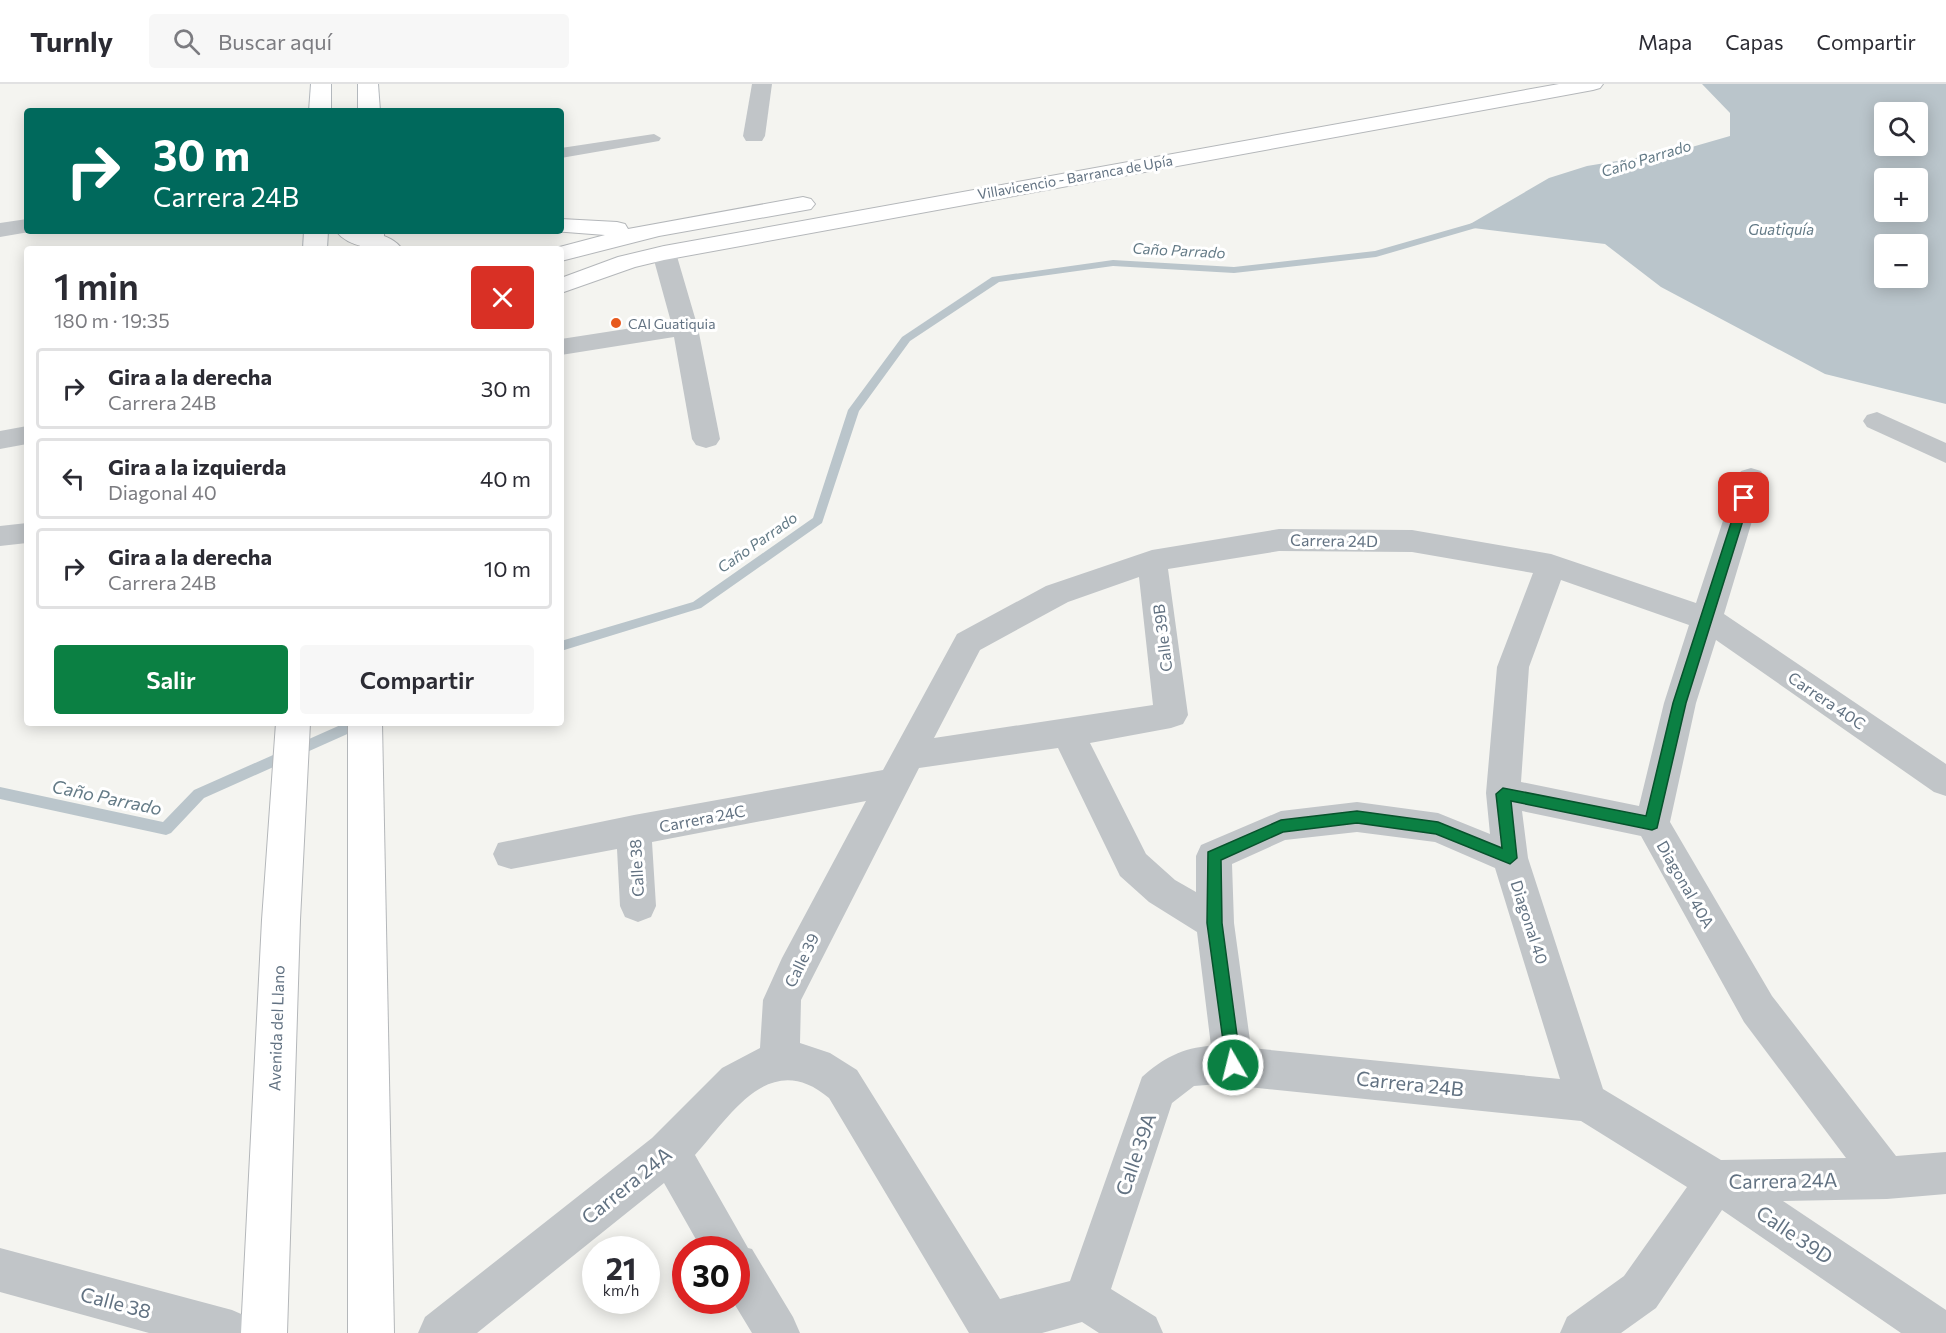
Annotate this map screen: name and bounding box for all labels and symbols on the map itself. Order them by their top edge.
water label: Caño Parrado [1599,136,1693,180]
street label: Villavicencio - Barranca de Upía [976,151,1174,203]
water label: Guatiquía [1748,220,1814,238]
water label: Caño Parrado [1132,239,1226,261]
place label: CAI Guatiquia [628,315,716,332]
marker: CAI Guatiquia [609,316,623,330]
pin [1718,472,1769,523]
water label: Caño Parrado [714,508,800,576]
street label: Carrera 24D [1290,530,1378,550]
street label: Calle 39B [1148,603,1176,673]
street label: Carrera 40C [1785,667,1869,733]
water label: Caño Parrado [50,775,164,819]
street label: Carrera 24C [657,800,747,836]
street label: Diagonal 40A [1653,837,1719,931]
street label: Calle 38 [625,839,647,897]
street label: Diagonal 40 [1508,878,1552,966]
street label: Calle 39 [780,930,822,990]
street label: Avenida del Llano [264,965,288,1091]
position arrow [1201,1033,1265,1097]
street label: Carrera 24B [1355,1065,1465,1101]
street label: Calle 39A [1110,1109,1160,1198]
street label: Carrera 24A [576,1141,676,1229]
street label: Carrera 24A [1728,1167,1838,1193]
street label: Calle 39D [1752,1200,1838,1268]
speed limit sign: 30 [672,1236,750,1314]
street label: Calle 38 [78,1281,154,1323]

